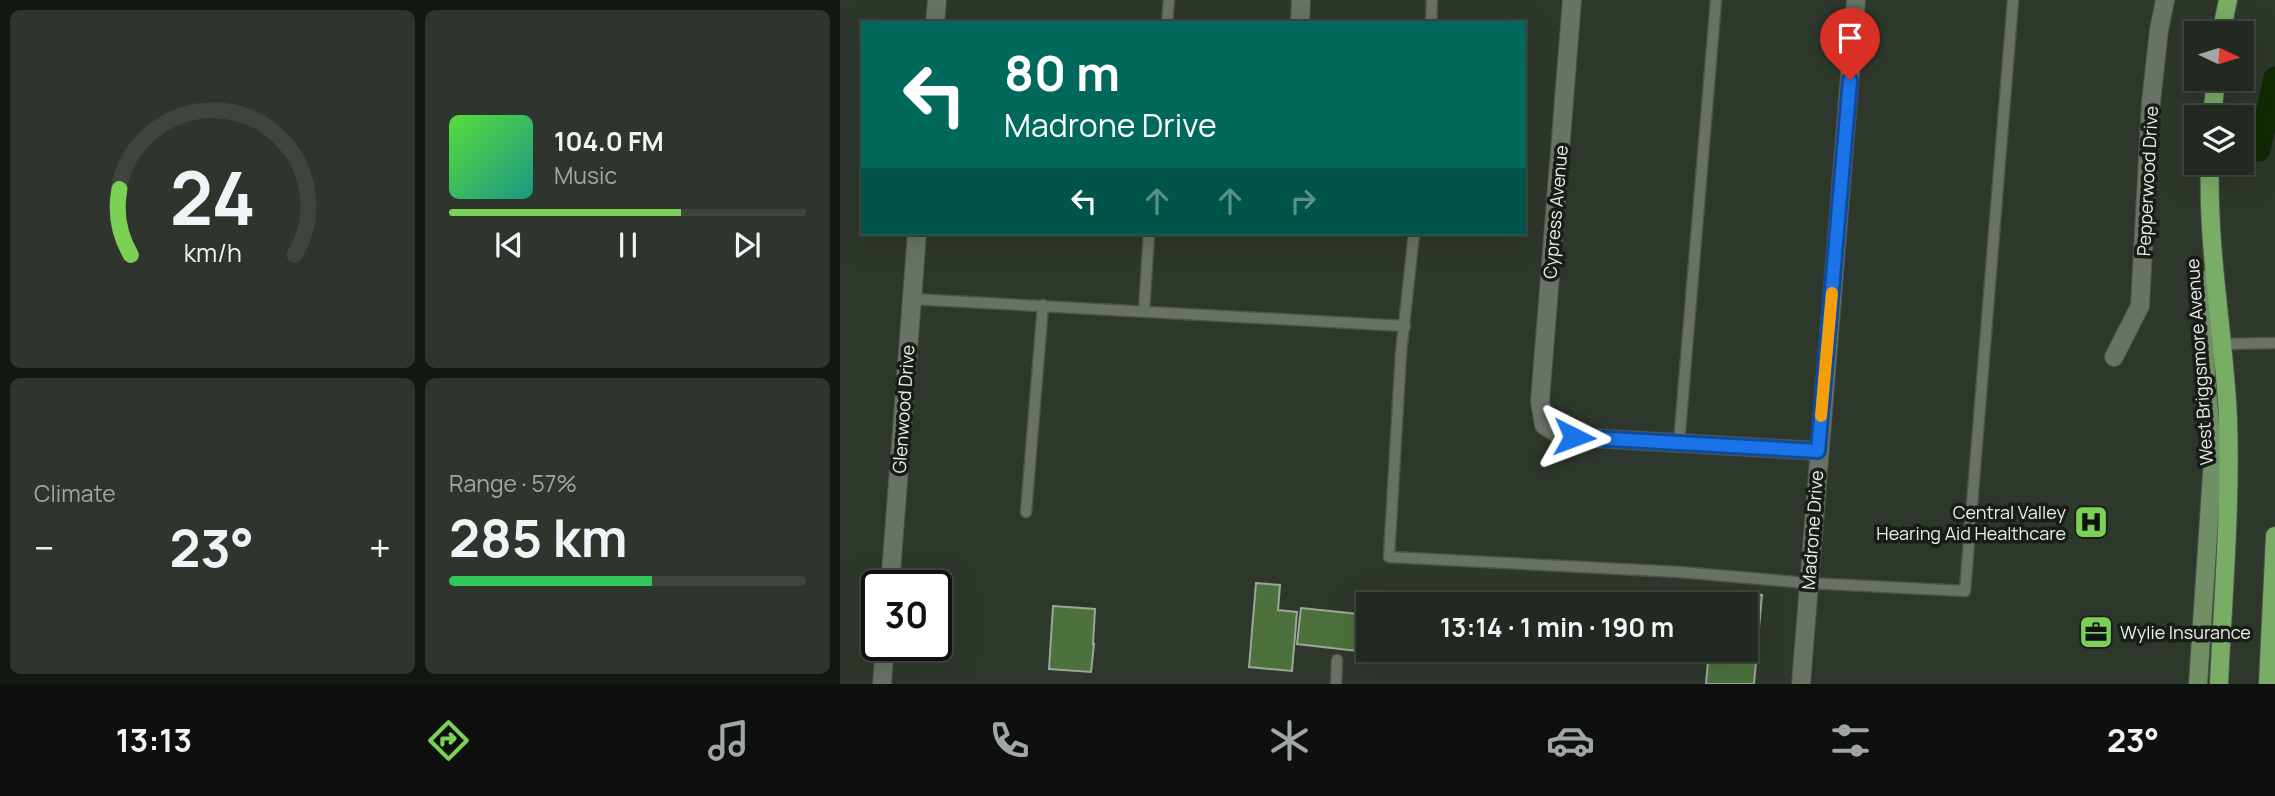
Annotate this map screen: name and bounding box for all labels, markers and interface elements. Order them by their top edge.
pin [1820,8,1880,80]
icon: arrive [1831,19,1869,57]
north arrow [2184,21,2254,91]
map controls [2184,21,2254,175]
text: 80 m [1004,39,1120,106]
icon: left [889,49,980,140]
text: Madrone Drive [1004,103,1217,147]
street label: Pepperwood Drive [2131,105,2163,257]
button: layers [2184,105,2254,175]
text: 104.0 FM [554,123,664,159]
street label: Cypress Avenue [1537,144,1573,280]
text: 24 [169,148,256,248]
text: Music [554,159,617,191]
icon: left [1065,182,1103,220]
icon: ahead [1138,182,1176,220]
icon: ahead [1211,182,1249,220]
icon: right [1284,182,1322,220]
icon: previous [490,226,528,264]
icon: pause [609,226,647,264]
icon: next [728,226,766,264]
text: km/h [183,235,242,270]
street label: West Briggsmore Avenue [2180,258,2218,466]
street label: Glenwood Drive [887,344,919,474]
position arrow [1537,400,1611,474]
text: Range · 57% [449,467,577,499]
street label: Madrone Drive [1796,470,1828,590]
text: Climate [34,477,116,509]
place label: Central Valley Hearing Aid Healthcare [1876,500,2066,545]
text: 285 km [449,502,627,573]
hospital icon: Central Valley Hearing Aid Healthcare [2072,503,2110,541]
text: 23° [170,512,254,583]
text: − [34,521,55,573]
text: + [369,521,391,573]
speed limit sign: 30 [861,570,952,661]
text: 13:14 · 1 min · 190 m [1440,609,1674,645]
office icon: Wylie Insurance [2077,613,2115,651]
place label: Wylie Insurance [2120,620,2251,644]
icon: directions [424,716,473,765]
icon: music [704,716,753,765]
icon: phone [985,716,1034,765]
icon: climate [1265,716,1314,765]
icon: car [1546,716,1595,765]
icon: filters [1826,716,1875,765]
text: 13:13 [116,718,192,762]
text: 23° [2107,718,2159,762]

